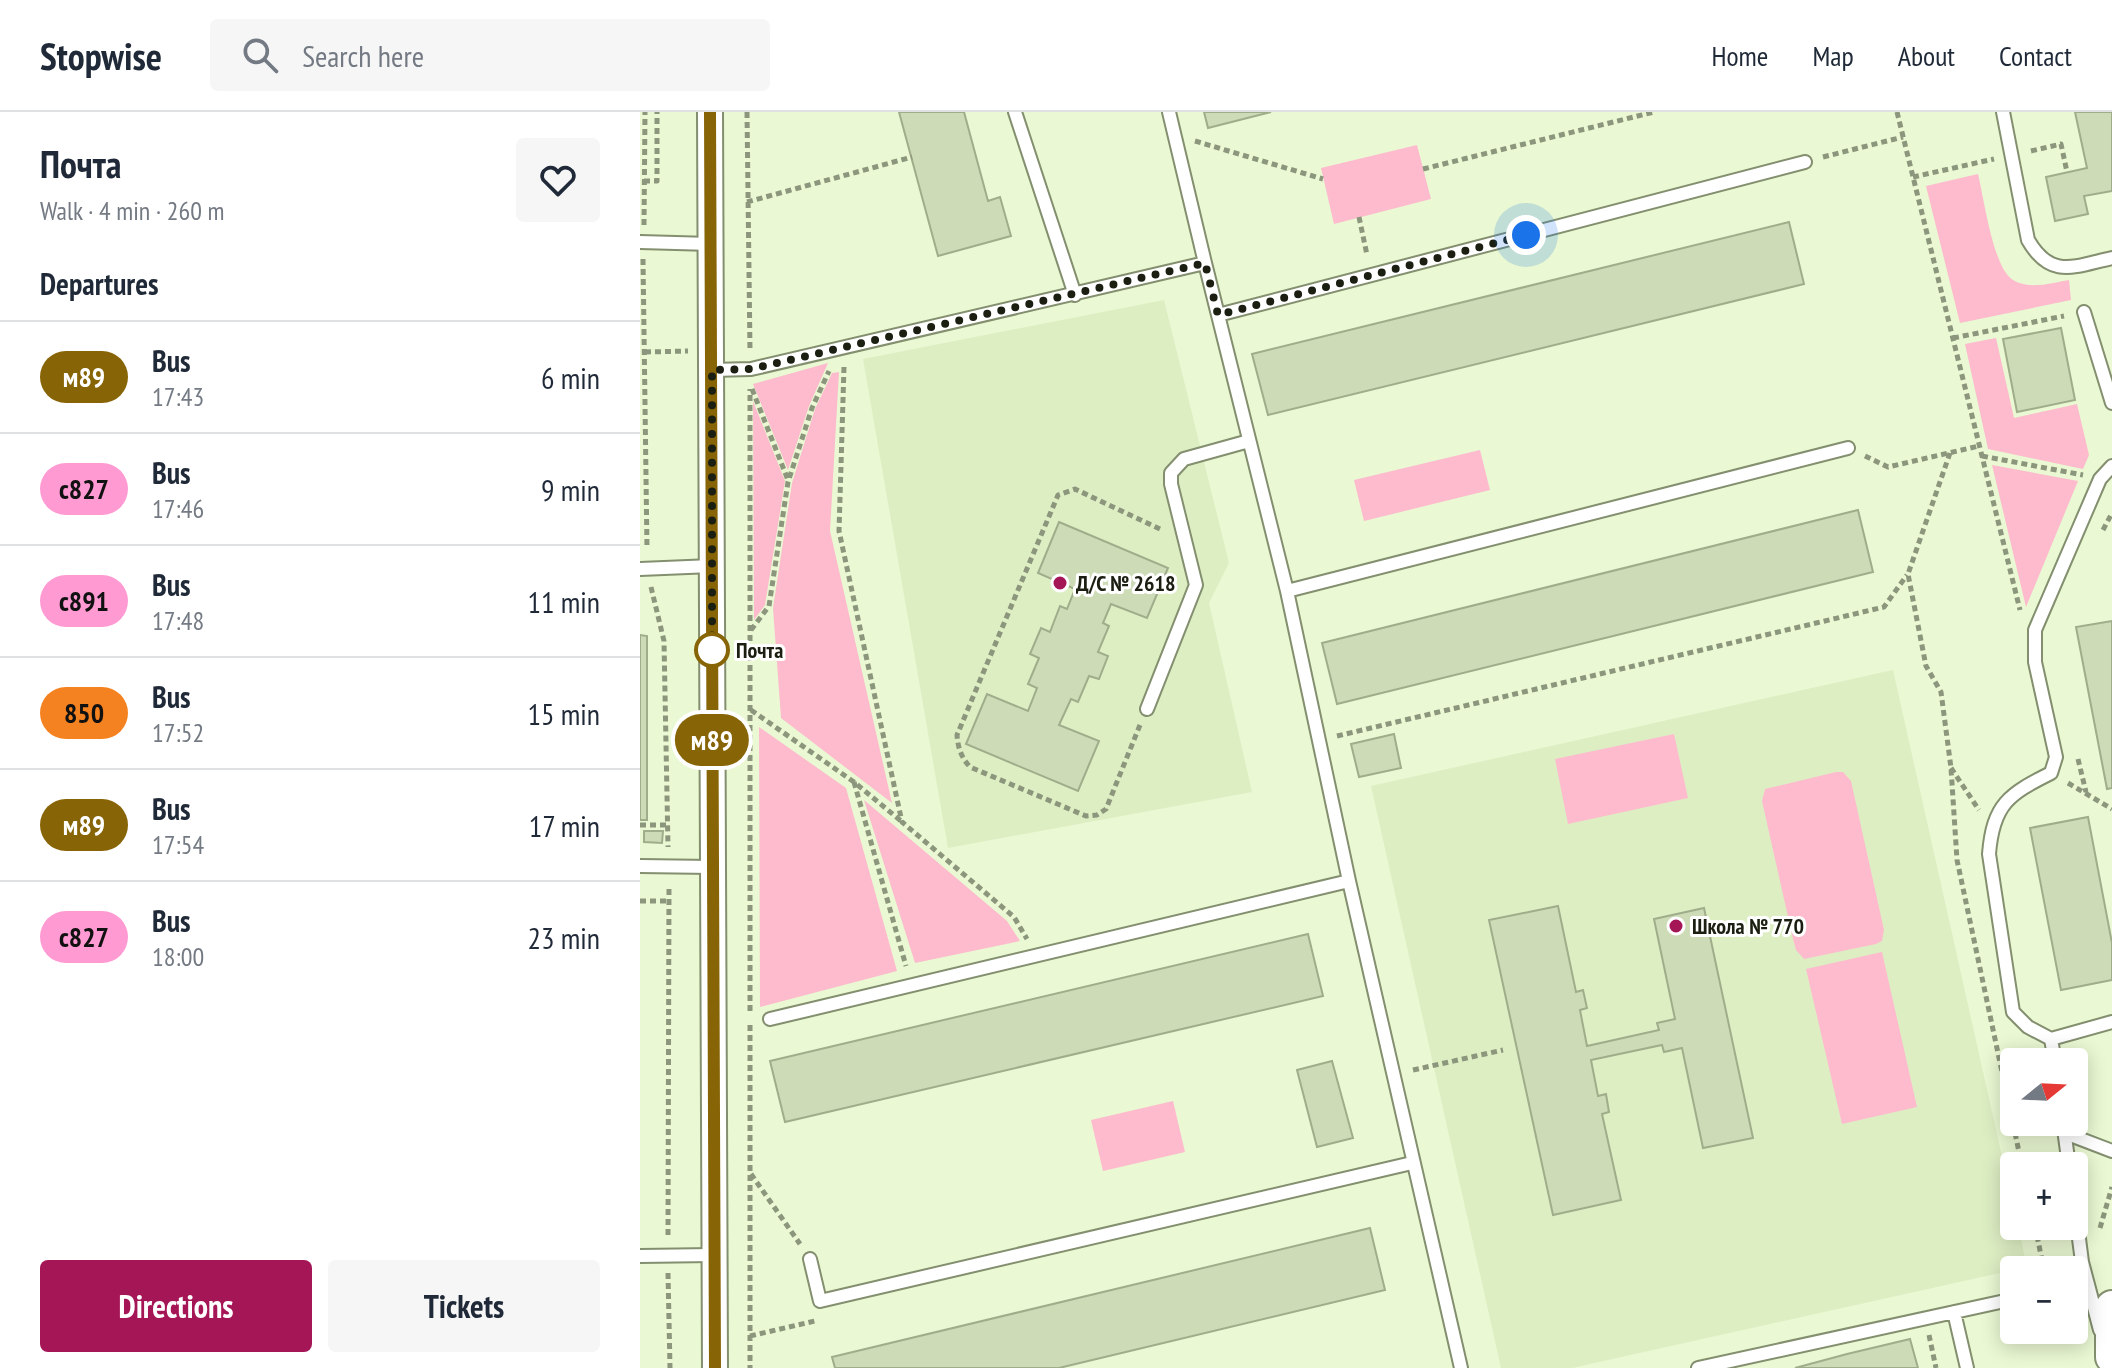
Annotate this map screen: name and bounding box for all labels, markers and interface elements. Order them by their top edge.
search box [210,19,770,91]
text: Stopwise [40,31,162,80]
icon: search [238,33,282,77]
text: Search here [302,36,424,75]
text: Home [1712,37,1768,74]
text: Map [1812,37,1854,74]
text: About [1898,37,1955,74]
text: Contact [1999,37,2072,74]
button: heart [516,138,600,222]
text: Почта [40,139,122,188]
text: Walk · 4 min · 260 m [40,194,224,227]
your location [1506,215,1546,255]
text: Departures [40,264,158,303]
text: Bus [152,341,191,380]
text: м89 [63,358,105,395]
text: 6 min [541,358,600,397]
text: 17:43 [152,380,204,413]
text: Bus [152,453,191,492]
text: с827 [59,470,109,507]
text: 9 min [541,470,600,509]
text: 17:46 [152,492,204,525]
text: Bus [152,565,191,604]
place label: Д/C № 2618 [1076,569,1176,597]
marker: Д/C № 2618 [1051,574,1069,592]
text: с891 [59,582,109,619]
text: 11 min [527,582,600,621]
text: 17:48 [152,604,204,637]
marker: Почта [695,633,729,667]
place label: Почта [736,636,783,664]
text: Bus [152,677,191,716]
text: 850 [64,694,104,731]
text: 15 min [527,694,600,733]
line badge: м89 [666,714,758,766]
text: 17:52 [152,716,204,749]
text: м89 [691,721,733,758]
text: Bus [152,789,191,828]
text: м89 [63,806,105,843]
text: 17 min [529,806,600,845]
text: 17:54 [152,828,204,861]
text: Bus [152,901,191,940]
place label: Школа № 770 [1692,912,1804,940]
marker: Школа № 770 [1667,917,1685,935]
text: с827 [59,918,109,955]
text: 23 min [527,918,600,957]
text: 18:00 [152,940,204,973]
north arrow [2000,1048,2088,1136]
map controls [2000,1048,2088,1344]
button: + [2000,1152,2088,1240]
button: − [2000,1256,2088,1344]
button: Directions [40,1260,312,1352]
button: Tickets [328,1260,600,1352]

